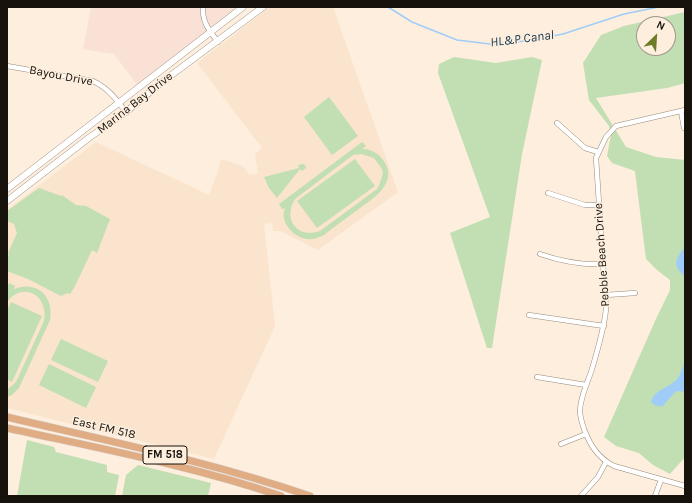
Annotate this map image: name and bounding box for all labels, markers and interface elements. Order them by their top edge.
north arrow [636,16,676,56]
text: N [655,18,667,33]
water label: HL&P Canal [489,27,555,51]
street label: Bayou Drive [28,63,94,89]
street label: Marina Bay Drive [94,69,176,137]
street label: Pebble Beach Drive [591,203,613,307]
street label: East FM 518 [71,414,137,442]
road number: FM 518 [143,446,187,464]

